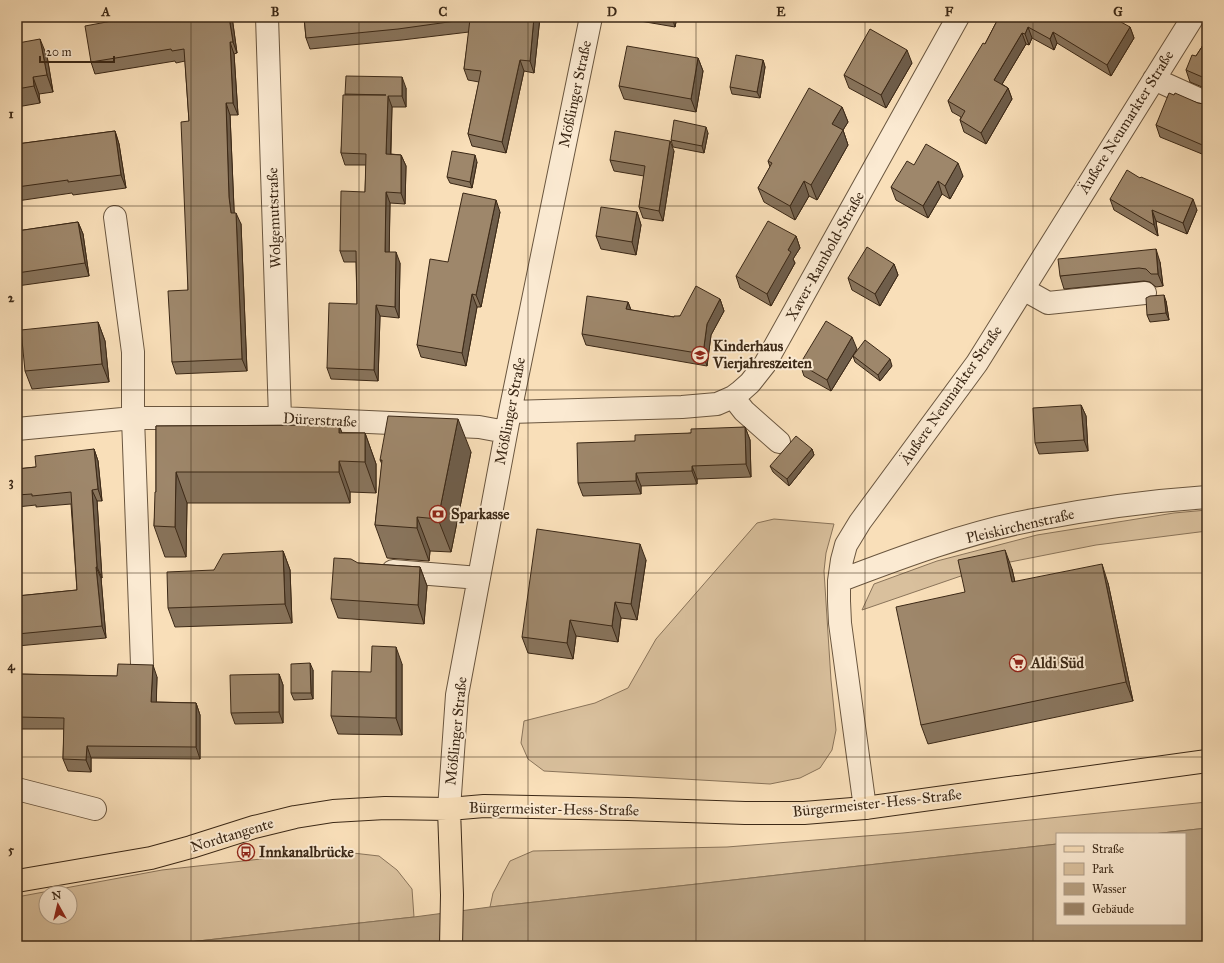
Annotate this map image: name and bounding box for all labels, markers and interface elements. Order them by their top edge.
text: A [101,4,111,20]
text: B [271,4,280,20]
text: C [439,4,448,20]
text: D [607,4,617,20]
text: E [776,4,786,20]
text: F [945,4,954,20]
text: G [1113,4,1123,20]
scale bar [40,38,114,64]
street label: Mößlinger Straße [555,39,595,149]
text: 20 m [46,45,72,59]
street label: Äußere Neumarkter Straße [1074,47,1177,198]
text: 1 [8,106,14,122]
street label: Wolgemutstraße [263,167,285,269]
street label: Xaver-Rambold-Straße [782,188,868,324]
text: 2 [8,290,15,306]
street label: Äußere Neumarkter Straße [896,322,1006,469]
place label: Kinderhaus Vierjahreszeiten [712,337,813,373]
school or university icon: Kinderhaus Vierjahreszeiten [690,345,710,365]
street label: Mößlinger Straße [491,356,529,466]
street label: Dürerstraße [283,409,357,431]
text: 3 [8,474,14,490]
bank icon: Sparkasse [428,504,448,524]
place label: Sparkasse [451,505,510,524]
street label: Pleiskirchenstraße [964,505,1076,547]
supermarket icon: Aldi Süd [1008,653,1028,673]
place label: Aldi Süd [1030,654,1085,672]
text: 4 [7,658,15,674]
street label: Mößlinger Straße [441,676,471,786]
street label: Bürgermeister-Hess-Straße [791,785,963,821]
street label: Bürgermeister-Hess-Straße [469,799,639,819]
street label: Nordtangente [188,814,276,856]
legend [1056,833,1186,925]
text: 5 [8,842,15,858]
bus stop icon: Innkanalbrücke [236,842,256,862]
text: Straße [1092,842,1124,856]
place label: Innkanalbrücke [259,843,355,861]
text: Park [1092,862,1114,876]
text: Wasser [1092,882,1127,896]
north arrow [38,885,78,925]
text: N [51,888,63,903]
text: Gebäude [1092,902,1134,916]

